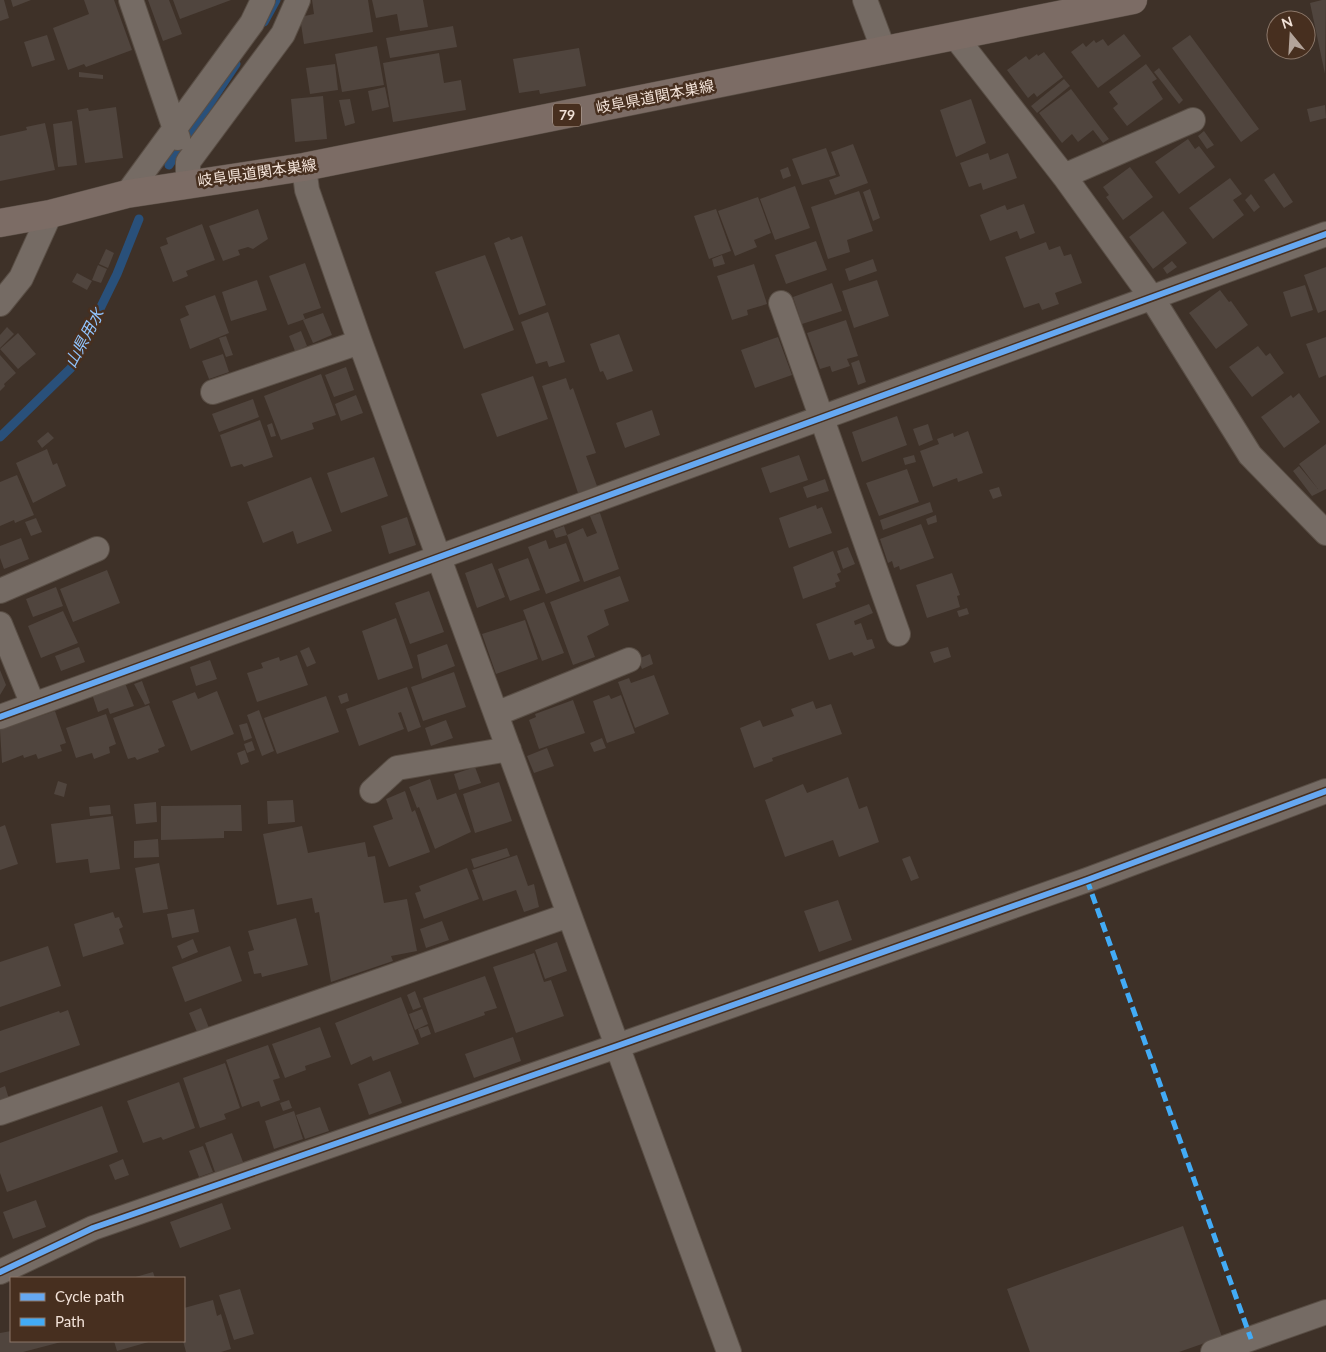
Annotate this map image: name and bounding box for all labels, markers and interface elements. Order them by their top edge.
north arrow [1266,10,1316,60]
text: N [1279,12,1295,32]
street label: 岐阜県道関本巣線 [594,76,715,116]
road number: 79 [553,104,581,126]
street label: 岐阜県道関本巣線 [196,155,318,189]
water label: 山県用水 [60,303,108,370]
legend [10,1277,185,1342]
text: Cycle path [55,1287,124,1305]
text: Path [55,1312,85,1330]

